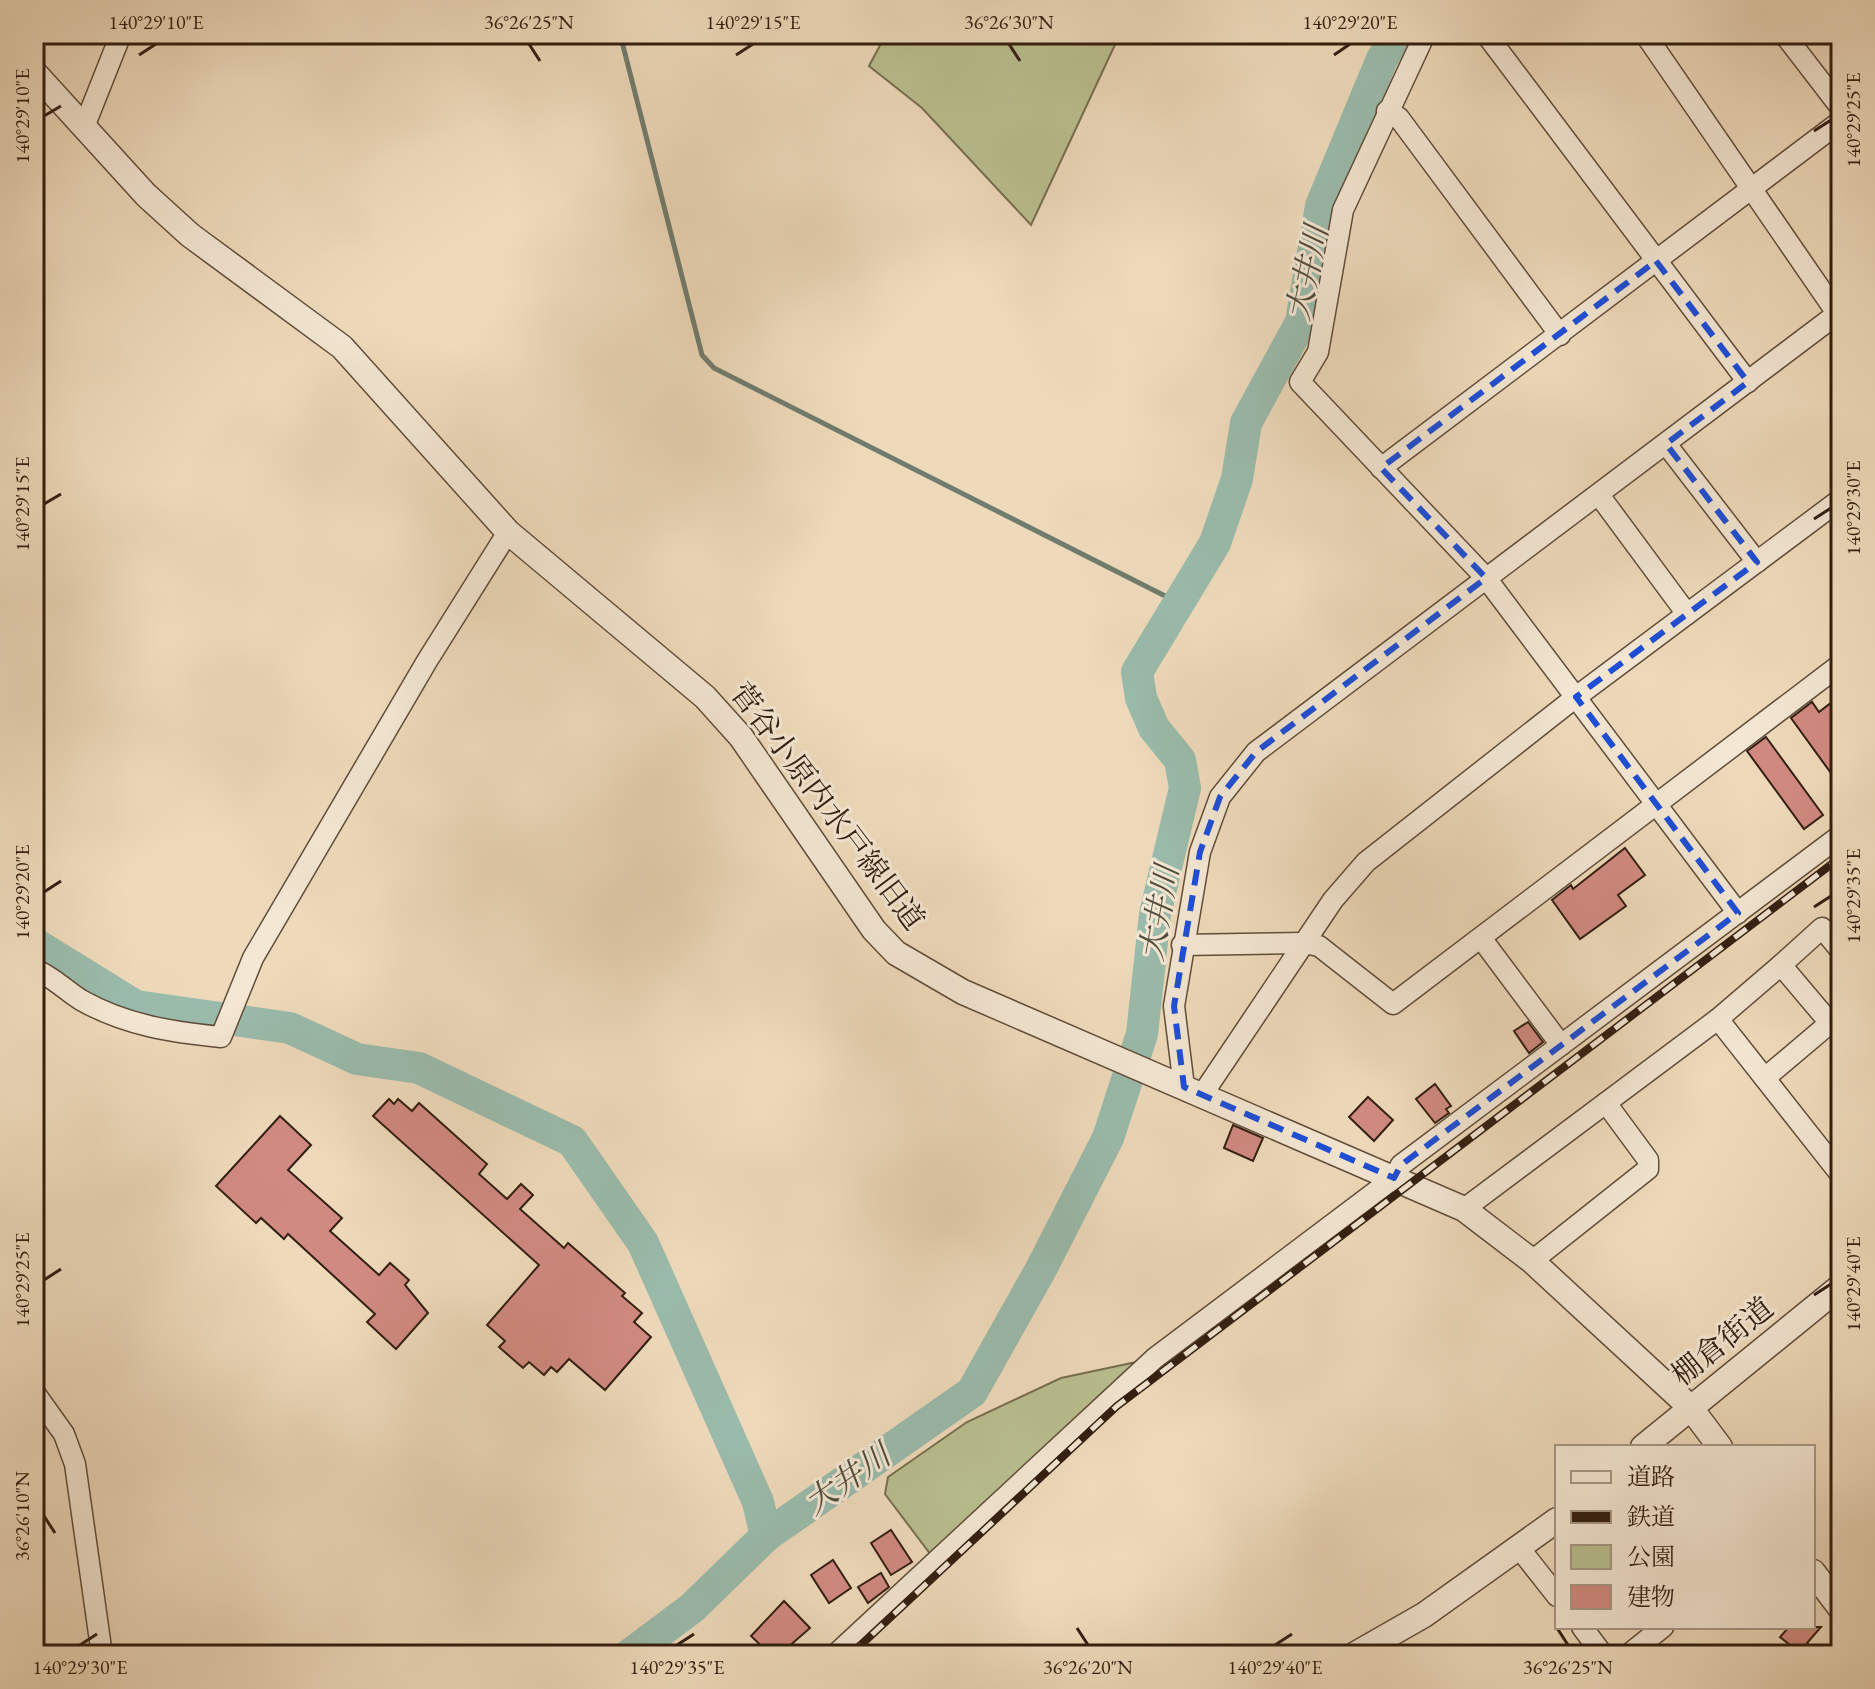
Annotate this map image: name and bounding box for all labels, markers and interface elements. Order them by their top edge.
text: 140°29'10"E [109,9,203,35]
text: 36°26'25"N [484,9,574,35]
text: 140°29'15"E [706,9,800,35]
text: 36°26'30"N [964,9,1054,35]
text: 140°29'20"E [1303,9,1397,35]
text: 140°29'10"E [9,69,35,163]
text: 140°29'25"E [1840,73,1866,167]
water label: 大井川 [1276,219,1338,324]
text: 140°29'15"E [9,457,35,551]
text: 140°29'30"E [1840,461,1866,555]
street label: 菅谷小原内水戸線旧道 [722,674,934,938]
text: 140°29'20"E [9,845,35,939]
text: 140°29'35"E [1840,849,1866,943]
water label: 大井川 [1130,859,1189,964]
text: 140°29'25"E [9,1233,35,1327]
text: 140°29'40"E [1840,1237,1866,1331]
street label: 棚倉街道 [1663,1288,1781,1394]
water label: 大井川 [796,1433,901,1524]
legend [1555,1445,1815,1629]
text: 道路 [1627,1461,1675,1492]
text: 36°26'10"N [9,1471,35,1561]
text: 鉄道 [1627,1501,1675,1532]
text: 公園 [1627,1541,1675,1572]
text: 建物 [1627,1581,1675,1612]
text: 140°29'30"E [33,1654,127,1680]
text: 140°29'35"E [630,1654,724,1680]
text: 36°26'20"N [1043,1654,1133,1680]
text: 140°29'40"E [1228,1654,1322,1680]
text: 36°26'25"N [1523,1654,1613,1680]

